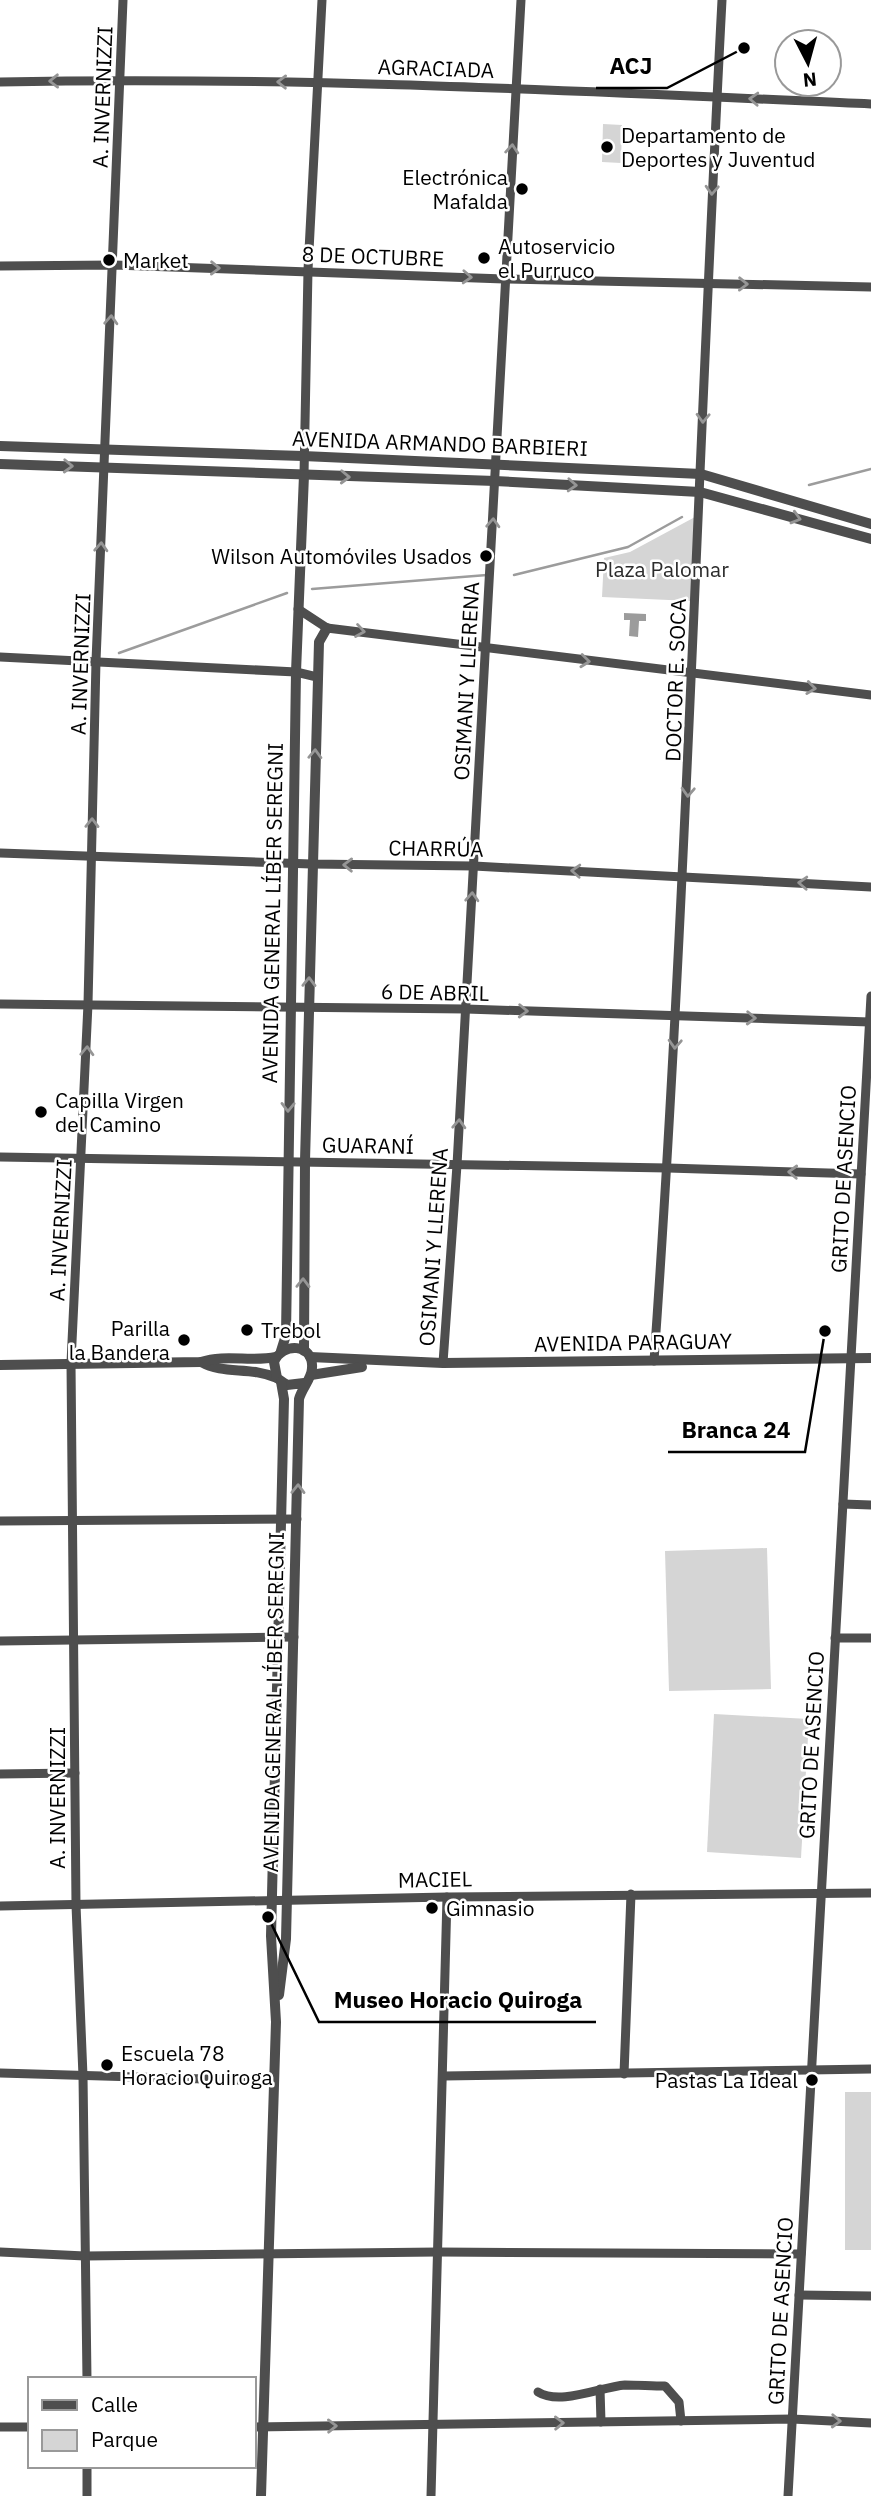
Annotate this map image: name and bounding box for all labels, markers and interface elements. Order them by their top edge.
street label: A. INVERNIZZI [86,25,118,169]
north arrow [773,28,843,98]
callout: ACJ [596,44,667,88]
text: ACJ [610,50,652,80]
street label: AGRACIADA [377,52,495,84]
text: N [802,67,818,93]
one-way arrow [48,73,59,89]
one-way arrow [276,74,287,89]
one-way arrow [748,92,759,107]
place label: Departamento de Deportes y Juventud [621,121,816,173]
marker: Departamento de Deportes y Juventud [599,139,615,155]
one-way arrow [504,143,519,154]
place label: Electrónica Mafalda [402,163,508,215]
marker: Electrónica Mafalda [514,181,530,197]
one-way arrow [704,185,719,196]
place label: Autoservicio el Purruco [498,232,615,284]
street label: 8 DE OCTUBRE [301,240,445,272]
place label: Market [123,246,189,274]
marker: Autoservicio el Purruco [476,250,492,266]
marker: Market [101,252,117,268]
one-way arrow [210,260,221,275]
one-way arrow [462,270,473,285]
one-way arrow [738,276,749,291]
one-way arrow [104,314,119,325]
one-way arrow [695,413,710,424]
street label: AVENIDA ARMANDO BARBIERI [292,424,588,462]
one-way arrow [63,459,74,474]
one-way arrow [339,469,350,484]
one-way arrow [567,478,578,493]
one-way arrow [790,510,802,524]
one-way arrow [485,517,500,528]
one-way arrow [94,541,109,552]
place label: Wilson Automóviles Usados [211,542,472,570]
marker: Wilson Automóviles Usados [478,548,494,564]
park label: Plaza Palomar [595,555,729,583]
street label: OSIMANI Y LLERENA [447,581,485,781]
street label: A. INVERNIZZI [64,592,96,736]
street label: DOCTOR E. SOCA [658,598,692,762]
one-way arrow [354,623,366,638]
one-way arrow [580,653,591,668]
one-way arrow [805,680,817,695]
street label: AVENIDA GENERAL LÍBER SEREGNI [255,742,289,1084]
one-way arrow [307,749,323,759]
one-way arrow [680,787,695,798]
one-way arrow [85,817,100,828]
street label: CHARRÚA [388,833,484,863]
one-way arrow [343,857,353,873]
one-way arrow [570,863,581,878]
one-way arrow [797,876,808,891]
one-way arrow [464,891,479,902]
one-way arrow [301,976,316,987]
street label: 6 DE ABRIL [381,977,489,1007]
one-way arrow [518,1003,529,1018]
one-way arrow [746,1010,756,1026]
one-way arrow [667,1038,682,1049]
one-way arrow [79,1045,94,1056]
street label: GRITO DE ASENCIO [824,1084,862,1274]
place label: Capilla Virgen del Camino [55,1086,184,1138]
one-way arrow [280,1103,296,1113]
marker: Capilla Virgen del Camino [33,1104,49,1120]
one-way arrow [452,1118,467,1129]
street label: GUARANÍ [322,1130,414,1160]
street label: OSIMANI Y LLERENA [412,1147,454,1347]
street label: A. INVERNIZZI [42,1158,78,1302]
one-way arrow [787,1164,798,1180]
one-way arrow [295,1277,311,1287]
place label: Parilla la Bandera [69,1314,170,1366]
place label: Trebol [261,1316,321,1344]
marker: Trebol [239,1322,255,1338]
street label: AVENIDA PARAGUAY [534,1326,733,1358]
marker: Parilla la Bandera [176,1332,192,1348]
callout: Branca 24 [668,1408,805,1452]
text: Branca 24 [681,1414,791,1444]
one-way arrow [290,1484,305,1495]
street label: AVENIDA GENERAL LÍBER SEREGNI [256,1531,290,1873]
street label: GRITO DE ASENCIO [792,1650,830,1840]
street label: A. INVERNIZZI [43,1727,71,1869]
street label: MACIEL [398,1864,472,1894]
place label: Gimnasio [446,1894,535,1922]
marker: Gimnasio [424,1900,440,1916]
callout: Museo Horacio Quiroga [319,1978,596,2022]
text: Museo Horacio Quiroga [334,1984,582,2014]
place label: Escuela 78 Horacio Quiroga [121,2039,273,2091]
marker: Escuela 78 Horacio Quiroga [99,2057,115,2073]
place label: Pastas La Ideal [655,2066,798,2094]
marker: Pastas La Ideal [804,2072,820,2088]
street label: GRITO DE ASENCIO [761,2216,799,2406]
legend [28,2377,256,2468]
text: Calle [91,2390,138,2418]
one-way arrow [830,2414,841,2429]
one-way arrow [554,2415,565,2430]
one-way arrow [327,2418,338,2434]
text: Parque [91,2425,158,2453]

